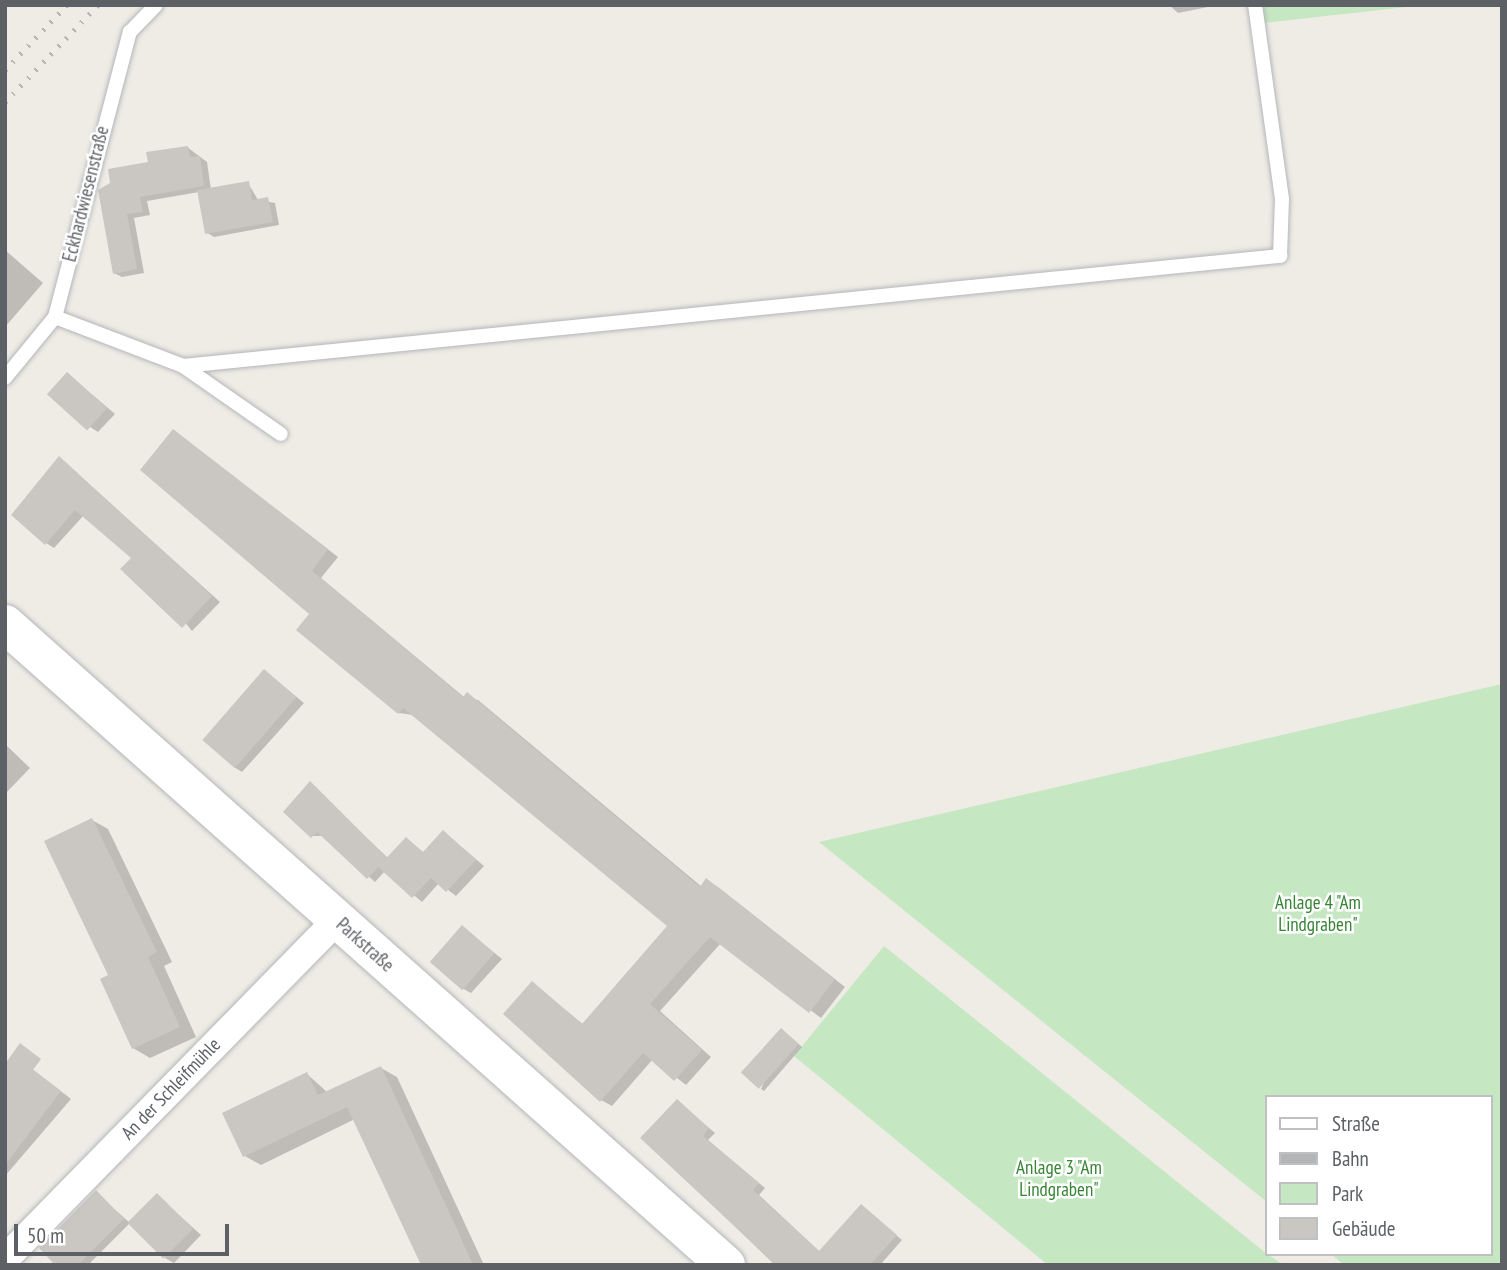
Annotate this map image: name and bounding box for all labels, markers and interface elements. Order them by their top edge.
street label: Eckhardwiesenstraße [58,124,114,264]
park label: Anlage 4 "Am Lindgraben" [1275,892,1361,936]
street label: Parkstraße [331,913,399,977]
street label: An der Schleifmühle [117,1033,225,1145]
legend [1266,1095,1493,1256]
text: Straße [1332,1110,1380,1137]
text: Bahn [1332,1145,1369,1172]
park label: Anlage 3 "Am Lindgraben" [1016,1157,1102,1201]
text: Park [1332,1180,1363,1207]
scale bar [18,1210,233,1254]
text: Gebäude [1332,1215,1395,1242]
text: 50 m [27,1222,64,1249]

